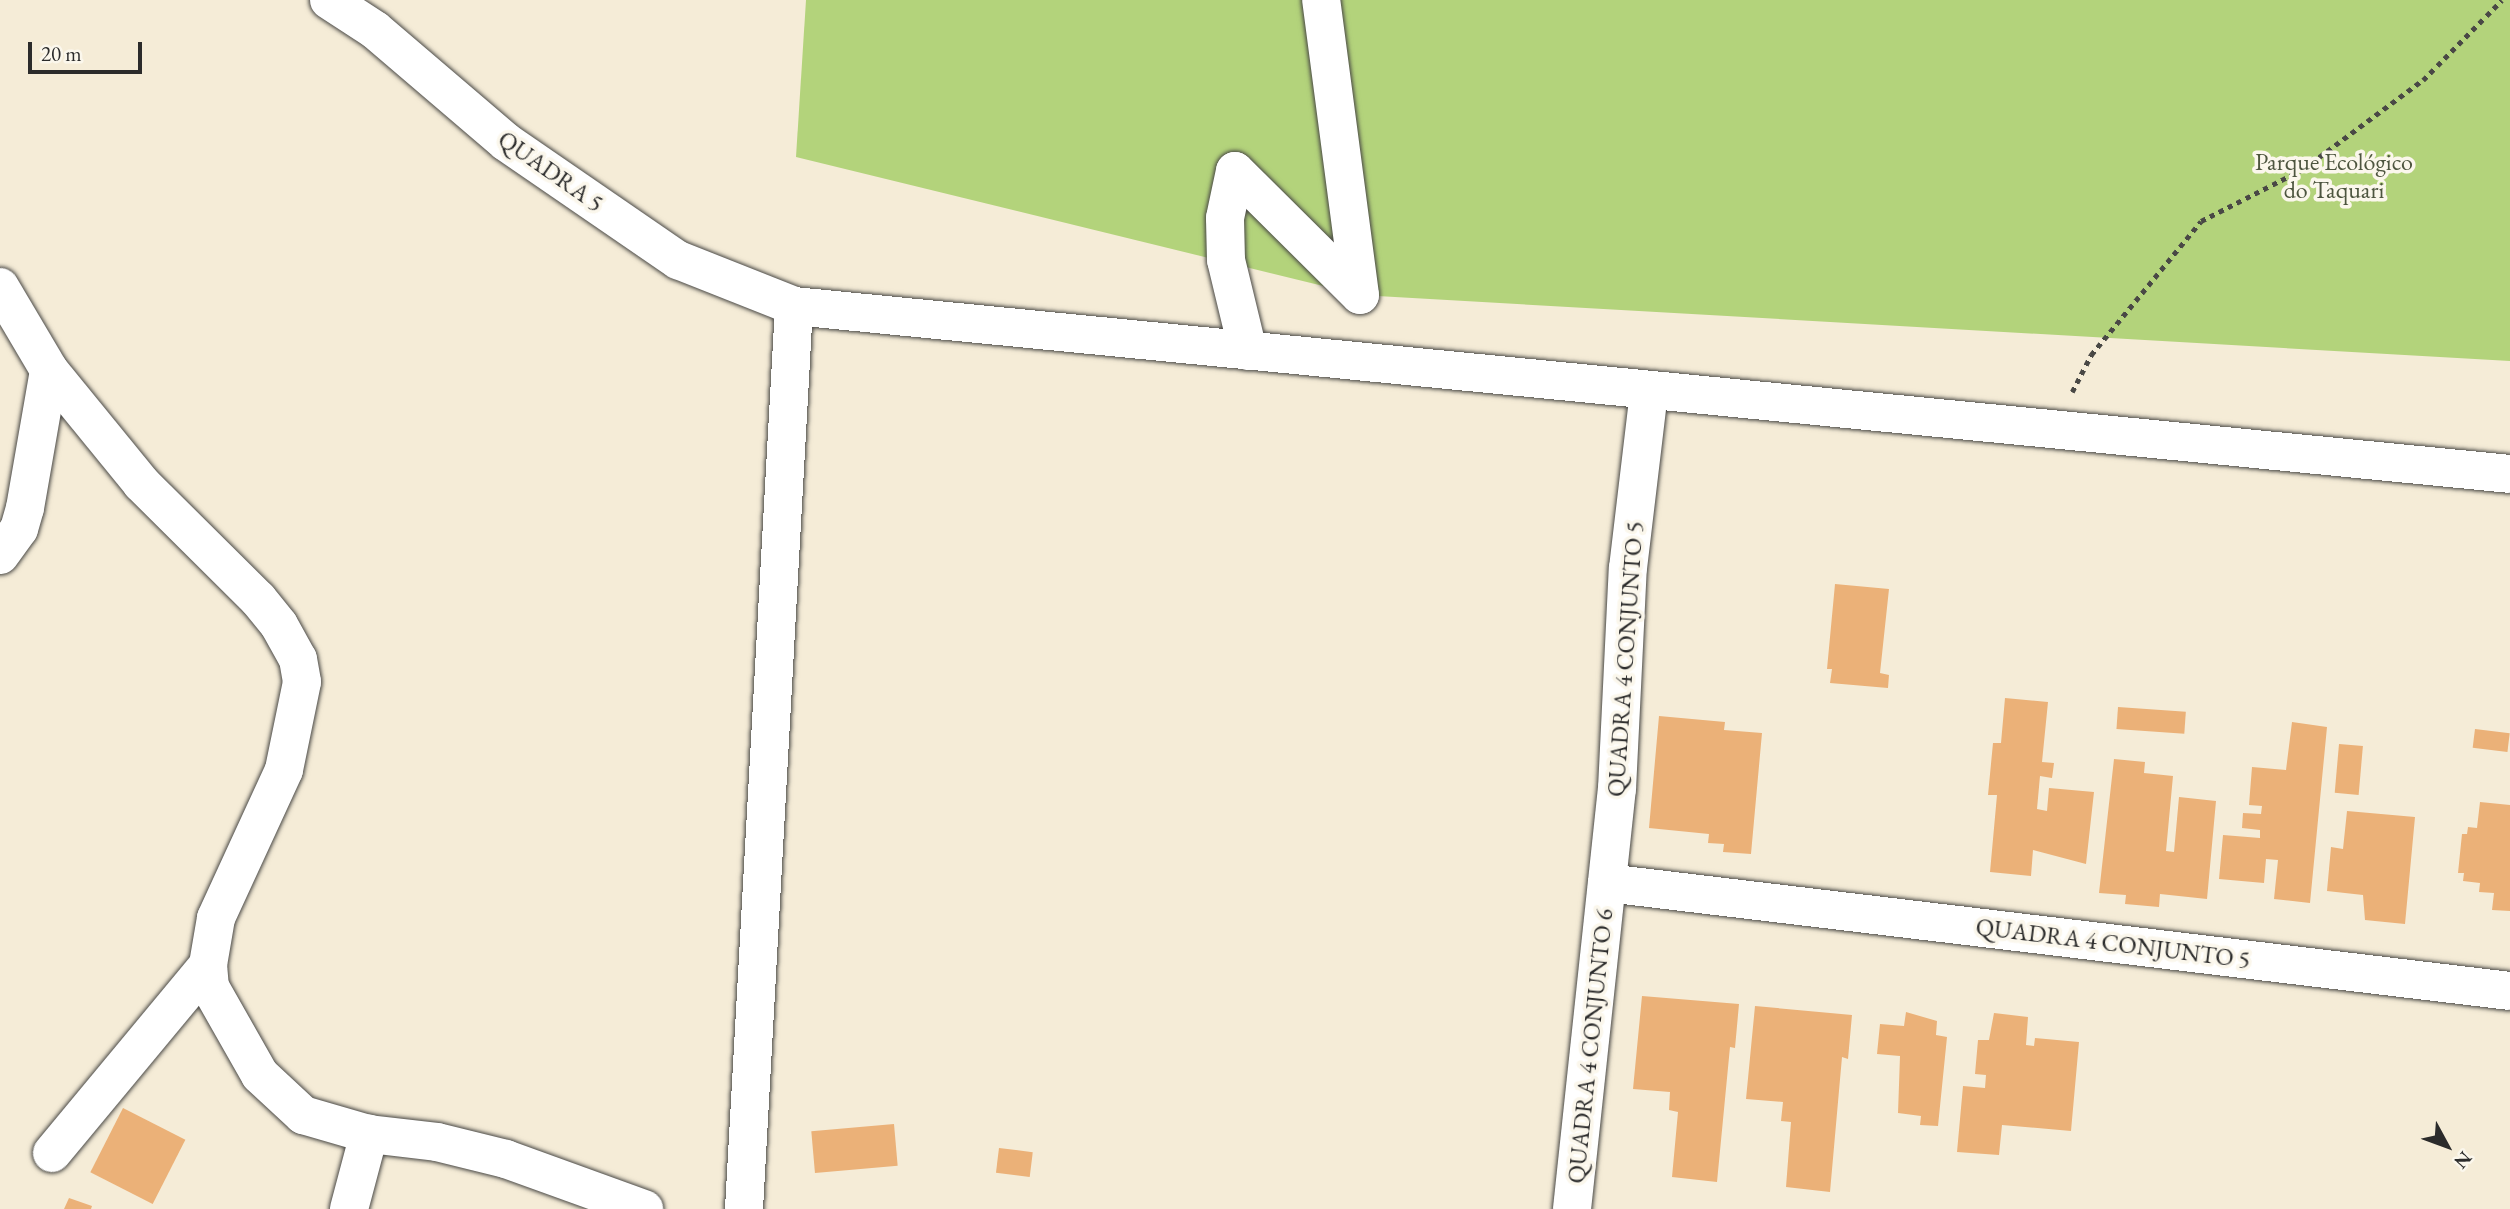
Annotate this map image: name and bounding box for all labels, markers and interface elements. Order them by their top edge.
scale bar [32,28,145,72]
text: 20 m [41,40,82,67]
street label: QUADRA 5 [493,124,609,218]
park label: Parque Ecológico do Taquari [2255,148,2413,204]
street label: QUADRA 4 CONJUNTO 5 [1601,520,1649,798]
street label: QUADRA 4 CONJUNTO 6 [1561,907,1619,1185]
street label: QUADRA 4 CONJUNTO 5 [1974,912,2252,974]
north arrow [2412,1111,2482,1181]
text: N [2449,1146,2478,1174]

